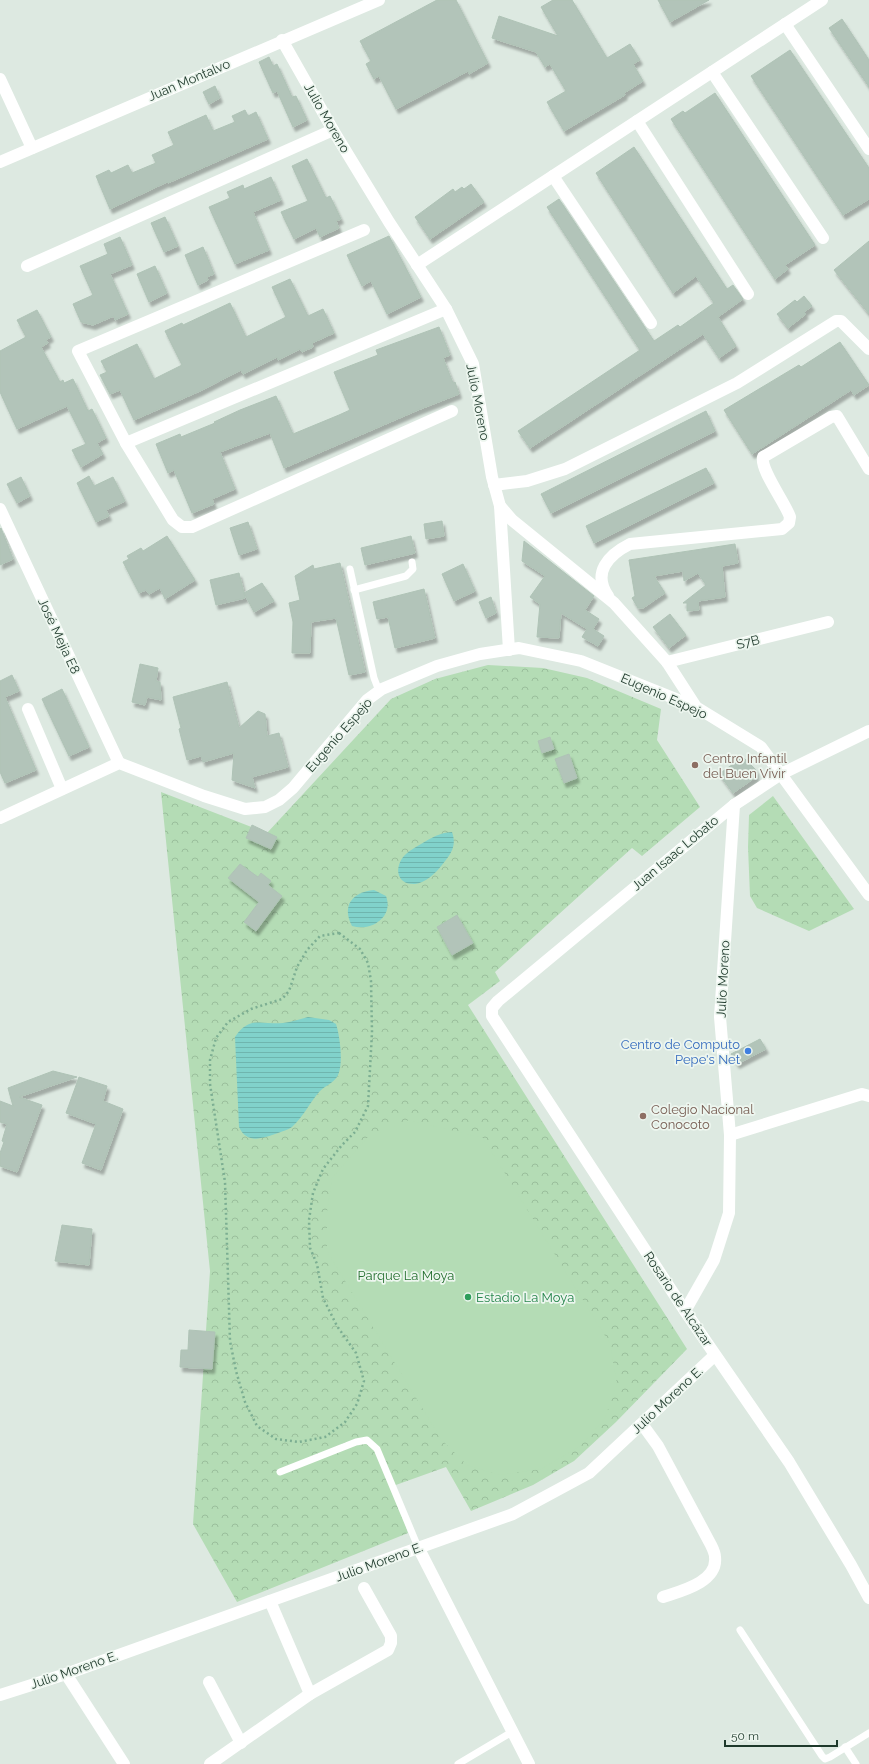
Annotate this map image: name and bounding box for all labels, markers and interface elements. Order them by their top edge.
street label: Juan Montalvo [146,56,232,104]
street label: Julio Moreno [301,81,353,156]
street label: Julio Moreno [463,362,493,442]
street label: José Mejia E8 [35,596,83,677]
street label: S7B [735,632,762,652]
street label: Eugenio Espejo [618,670,710,722]
street label: Eugenio Espejo [303,695,375,775]
place label: Centro Infantil del Buen Vivir [703,751,788,781]
marker: Centro Infantil del Buen Vivir [690,760,700,770]
street label: Juan Isaac Lobato [629,812,721,894]
street label: Julio Moreno [713,940,733,1018]
place label: Centro de Computo Pepe's Net [621,1037,741,1067]
marker: Centro de Computo Pepe's Net [743,1046,753,1056]
place label: Colegio Nacional Conocoto [651,1102,754,1132]
marker: Colegio Nacional Conocoto [638,1111,648,1121]
street label: Rosario de Alcázar [641,1249,716,1350]
park label: Parque La Moya [358,1268,454,1283]
place label: Estadio La Moya [476,1290,574,1305]
marker: Estadio La Moya [463,1292,473,1302]
street label: Julio Moreno E. [628,1363,706,1437]
street label: Julio Moreno E. [334,1539,424,1585]
street label: Julio Moreno E. [28,1648,120,1692]
scale bar [725,1722,837,1748]
text: 50 m [731,1729,759,1743]

